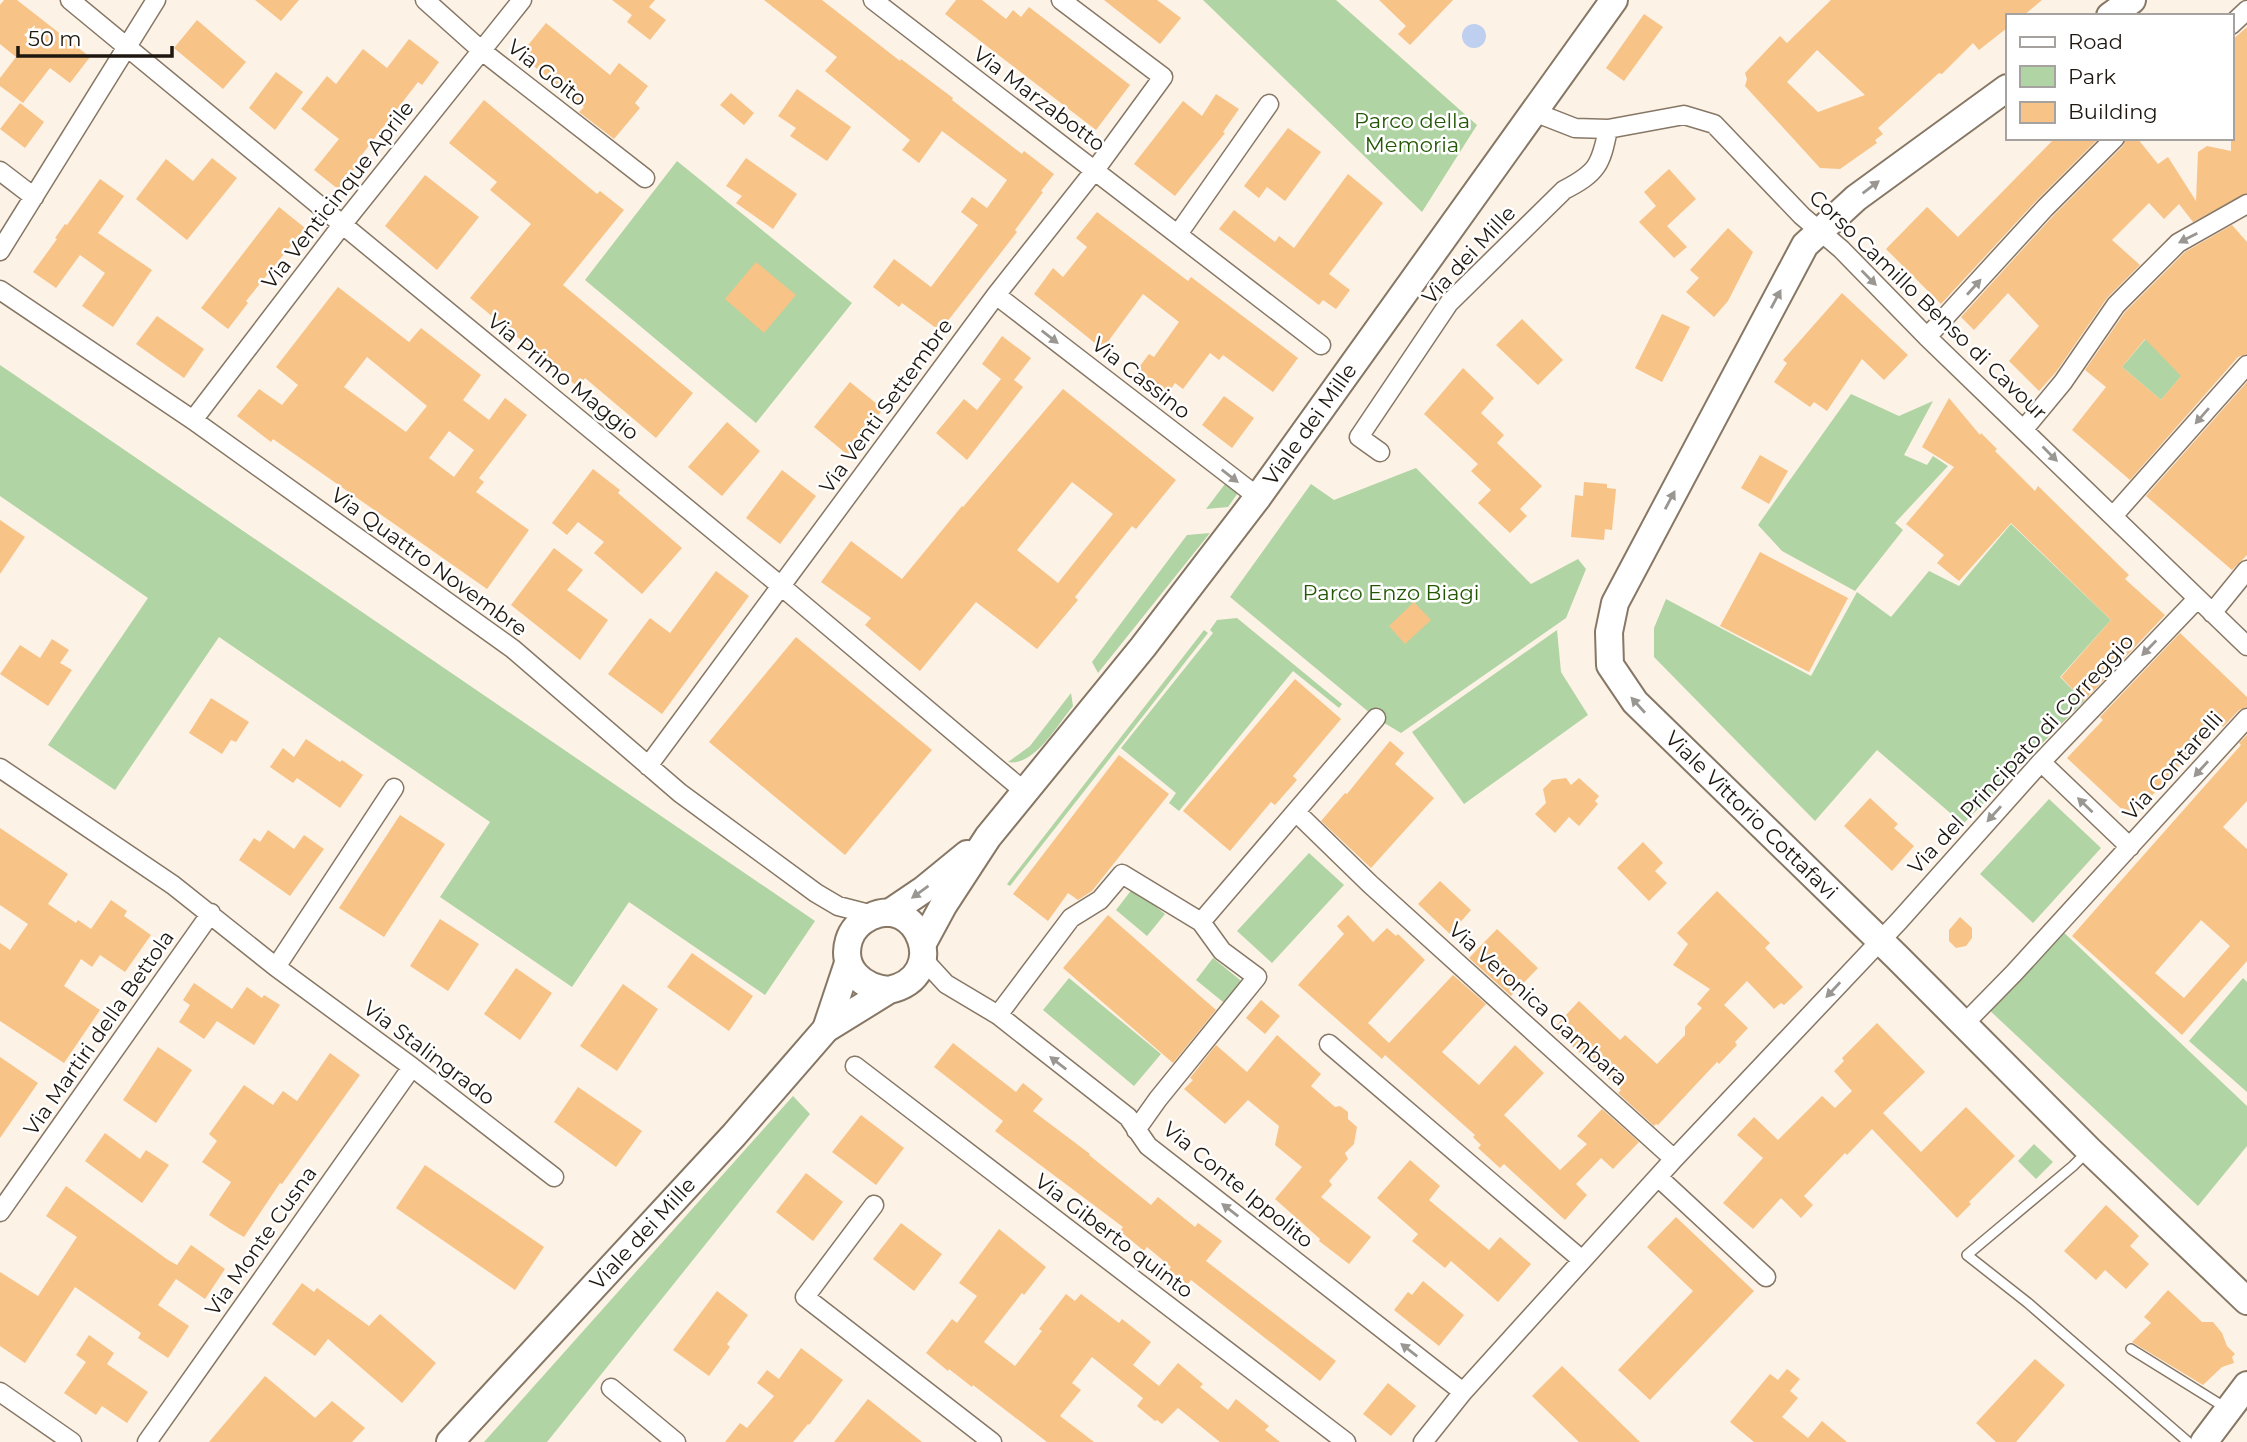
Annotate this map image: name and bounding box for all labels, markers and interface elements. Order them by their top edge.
scale bar [18,14,172,58]
legend [2006,14,2233,140]
text: 50 m [28,26,82,51]
text: Road [2068,29,2123,54]
street label: Via Goito [503,34,592,111]
street label: Via Marzabotto [968,41,1110,156]
text: Park [2068,64,2116,89]
street label: Via Venticinque Aprile [256,96,419,294]
text: Building [2068,99,2158,124]
park label: Parco della Memoria [1354,108,1470,157]
one-way arrow [1862,180,1880,194]
street label: Corso Camillo Benso di Cavour [1804,184,2052,425]
street label: Via dei Mille [1417,200,1521,309]
one-way arrow [2178,233,2198,244]
one-way arrow [1861,269,1877,286]
one-way arrow [1966,278,1982,296]
one-way arrow [1770,290,1782,309]
street label: Via Primo Maggio [483,308,644,445]
street label: Via Venti Settembre [814,313,957,498]
one-way arrow [1041,329,1059,344]
street label: Via Cassino [1087,331,1196,424]
street label: Viale dei Mille [1258,358,1362,490]
one-way arrow [2194,407,2210,425]
one-way arrow [2041,445,2057,462]
one-way arrow [1221,468,1239,483]
street label: Via Quattro Novembre [326,482,532,641]
one-way arrow [1663,490,1675,510]
park label: Parco Enzo Biagi [1303,580,1479,605]
street label: Via del Principato di Correggio [1903,629,2139,879]
one-way arrow [2142,639,2158,656]
one-way arrow [1630,696,1646,714]
street label: Via Contarelli [2117,706,2228,825]
street label: Viale Vittorio Cottafavi [1660,725,1843,904]
one-way arrow [2193,760,2209,778]
one-way arrow [2077,797,2094,813]
one-way arrow [1987,806,2002,823]
one-way arrow [911,884,929,898]
street label: Via Veronica Gambara [1444,917,1633,1091]
street label: Via Martiri della Bettola [18,925,179,1140]
one-way arrow [1825,982,1842,999]
street label: Via Stalingrado [358,995,500,1110]
one-way arrow [1050,1055,1068,1070]
street label: Via Conte Ippolito [1158,1116,1319,1253]
street label: Via Monte Cusna [200,1161,322,1320]
street label: Via Giberto quinto [1030,1168,1198,1303]
street label: Viale dei Mille [584,1172,701,1295]
one-way arrow [1222,1202,1240,1217]
one-way arrow [1401,1343,1419,1358]

